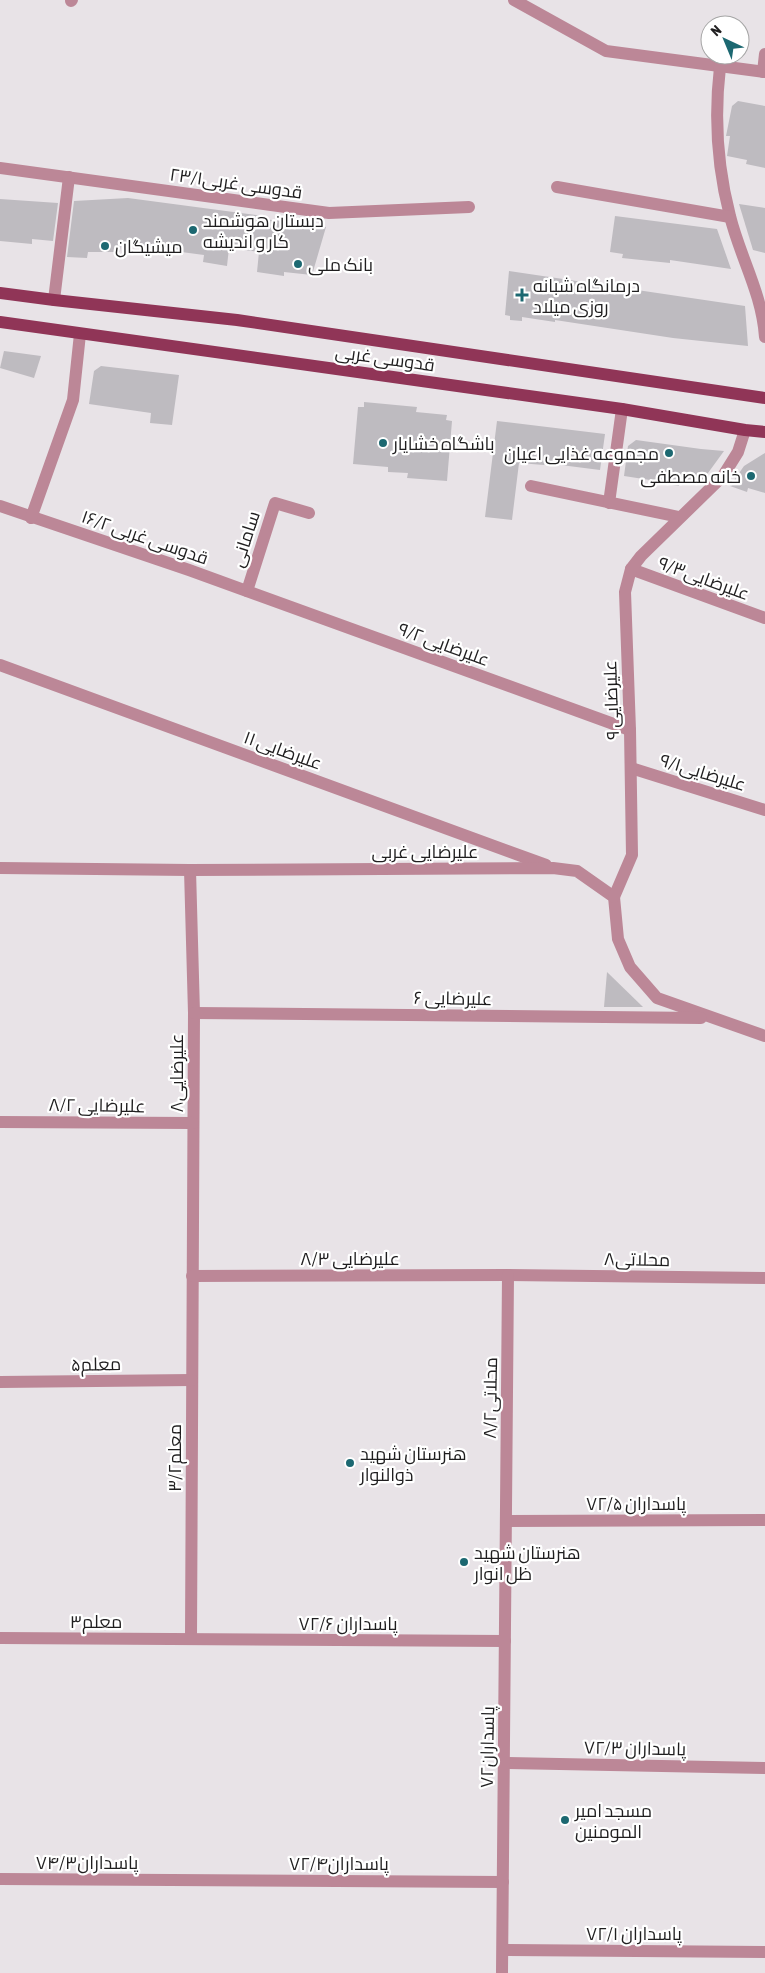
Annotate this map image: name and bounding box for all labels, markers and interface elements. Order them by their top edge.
north arrow [700,15,750,65]
text: N [707,22,724,39]
street label: قدوسی غربی۲۳/۱ [168,163,304,204]
place label: دبستان هوشمند کار و اندیشه [203,210,324,253]
marker: دبستان هوشمند کار و اندیشه [187,224,199,236]
place label: میشیگان [115,236,183,258]
marker: میشیگان [99,240,111,252]
place label: بانک ملی [308,254,373,276]
marker: بانک ملی [292,258,304,270]
place label: درمانگاه شبانه روزی میلاد [533,275,640,318]
marker: درمانگاه شبانه روزی میلاد [515,288,529,302]
street label: قدوسی غربی [334,341,436,376]
place label: باشگاه خشایار [392,433,495,455]
marker: باشگاه خشایار [377,437,389,449]
place label: مجموعه غذایی اعیان [504,443,659,465]
marker: مجموعه غذایی اعیان [663,447,675,459]
place label: خانه مصطفی [640,466,741,488]
marker: خانه مصطفی [745,470,757,482]
street label: ۱۶/۲ قدوسی غربی [79,505,211,569]
street label: سامانی [226,508,265,570]
street label: علیرضایی۹/۳ [655,552,752,605]
street label: ۹/۲ علیرضایی [395,618,492,671]
street label: ۹ علیرضایی [599,660,624,740]
street label: ۱۱ علیرضایی [241,726,325,775]
street label: علیرضایی۹/۱ [657,749,748,796]
street label: علیرضایی غربی [372,841,478,863]
street label: ۶ علیرضایی [413,987,493,1010]
street label: علیرضایی۸ [166,1034,188,1112]
street label: علیرضایی ۸/۲ [48,1094,146,1117]
street label: ۸/۳ علیرضایی [300,1248,400,1270]
street label: محلاتی۸ [604,1248,670,1271]
street label: معلم۵ [71,1353,121,1377]
street label: محلاتی۸/۲ [479,1357,502,1439]
street label: معلم۳/۲ [164,1424,187,1492]
place label: هنرستان شهید ذوالنوار [359,1443,467,1486]
marker: هنرستان شهید ذوالنوار [344,1457,356,1469]
street label: ۷۲/۵ پاسداران [586,1493,686,1516]
place label: هنرستان شهید ظل انوار [473,1542,581,1585]
marker: هنرستان شهید ظل انوار [458,1556,470,1568]
street label: معلم۳ [70,1611,122,1634]
street label: ۷۲/۶ پاسداران [299,1613,398,1636]
street label: پاسداران۷۲ [476,1706,500,1788]
street label: ۷۲/۳ پاسداران [584,1737,687,1761]
place label: مسجد امیر المومنین [574,1800,652,1843]
marker: مسجد امیر المومنین [559,1814,571,1826]
street label: پاسداران۷۴/۳ [36,1852,138,1875]
street label: پاسداران۷۲/۴ [289,1853,389,1876]
street label: ۷۲/۱ پاسداران [586,1923,682,1946]

